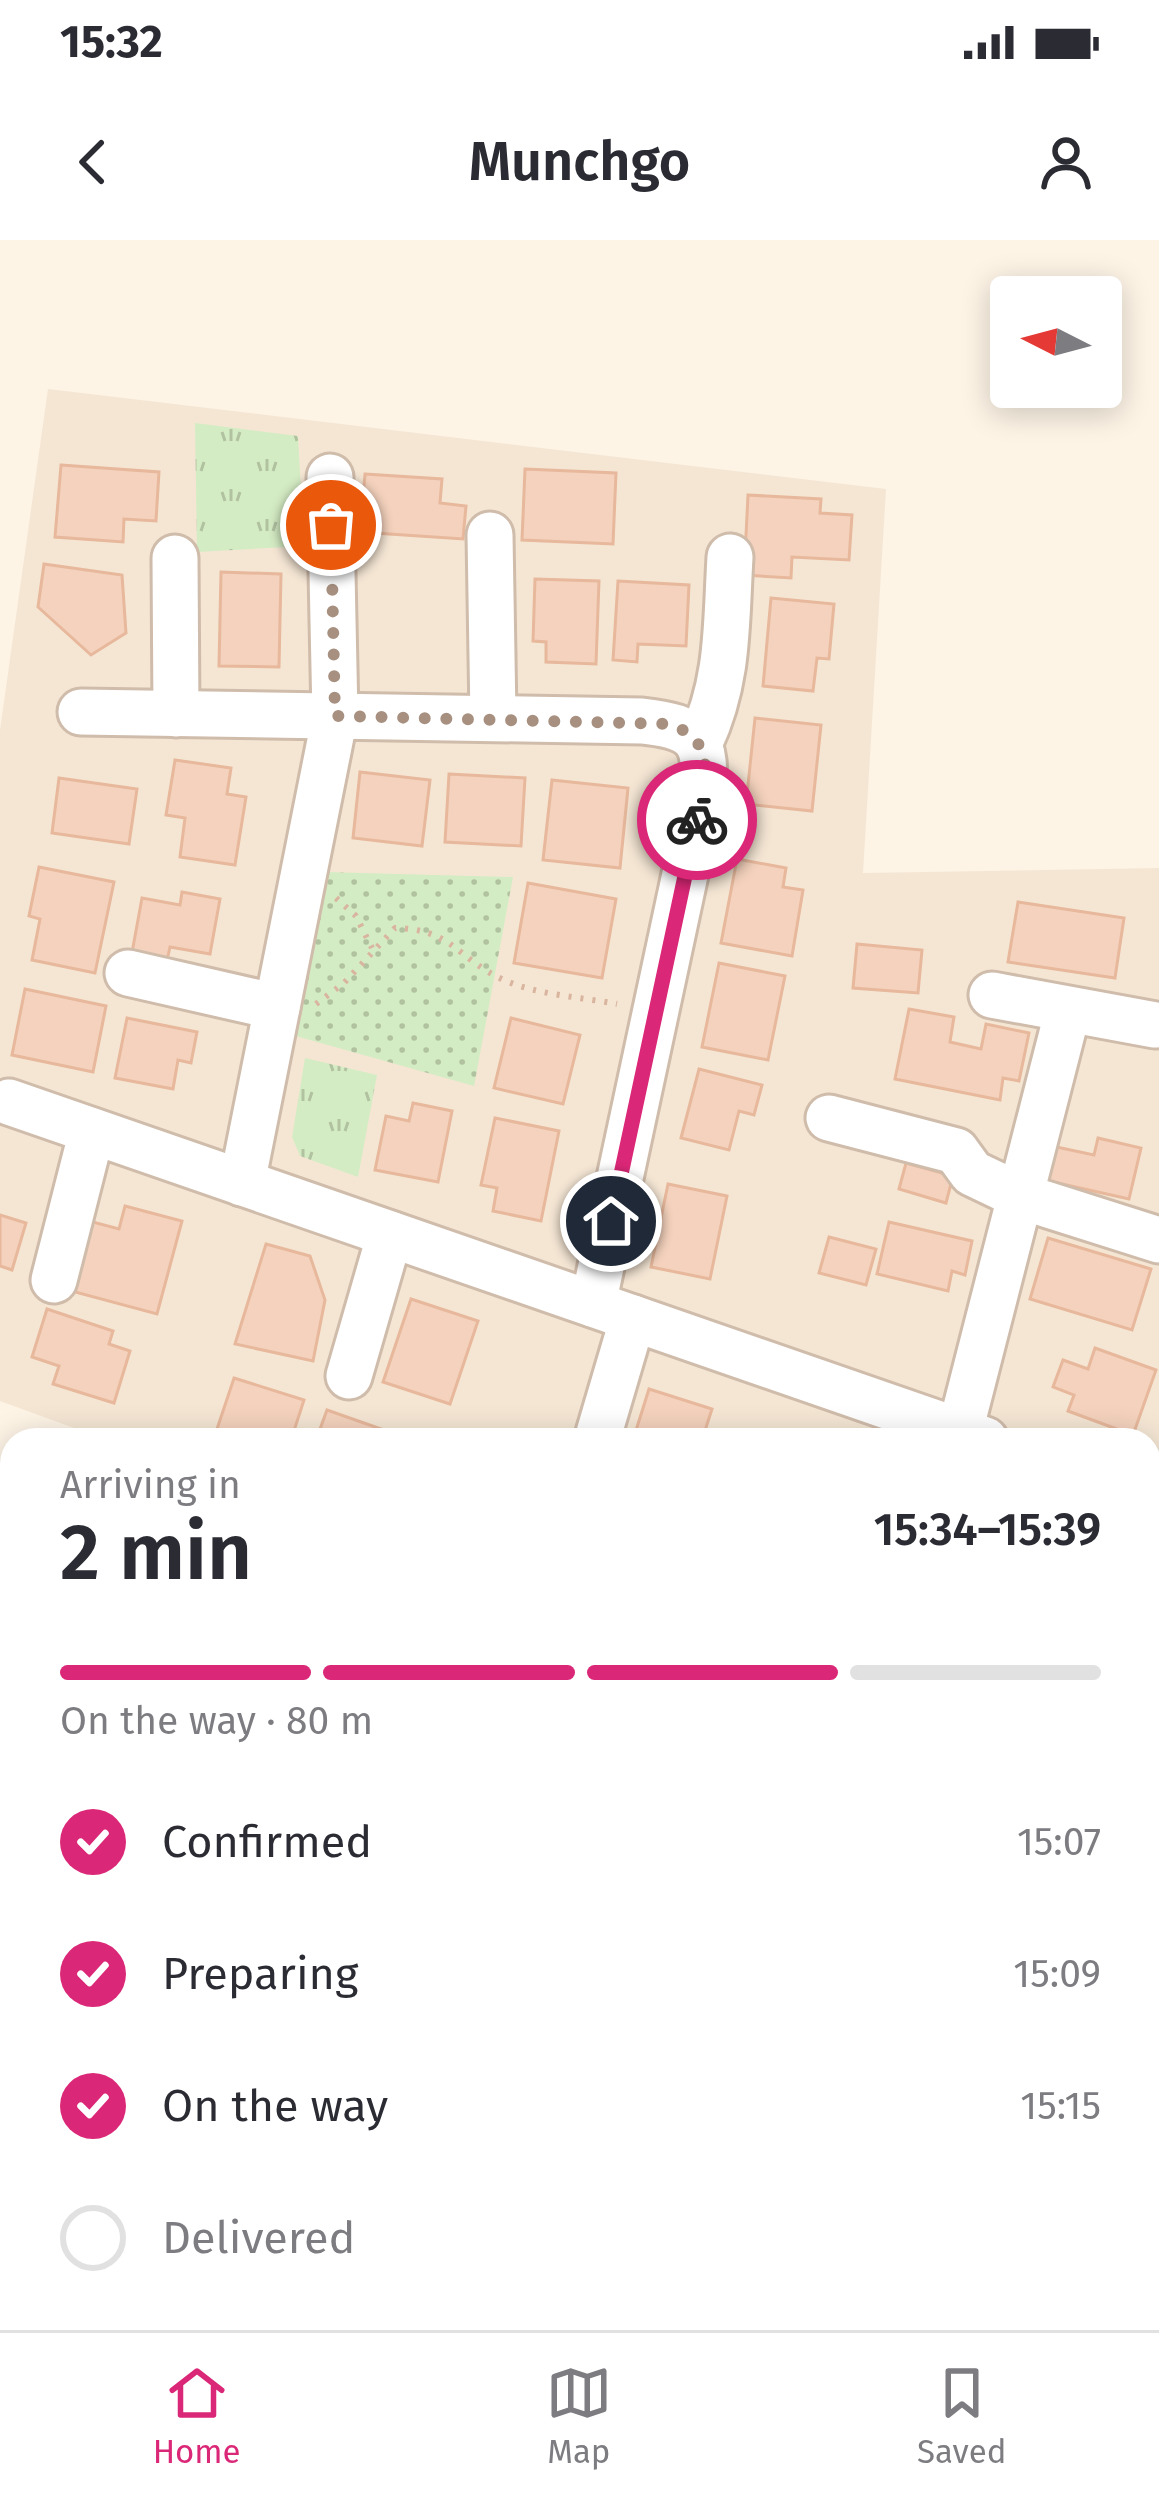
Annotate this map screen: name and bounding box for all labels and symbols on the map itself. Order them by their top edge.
north arrow [990,276,1122,408]
pin [280,474,382,576]
courier [637,760,757,880]
pin [560,1170,662,1272]

